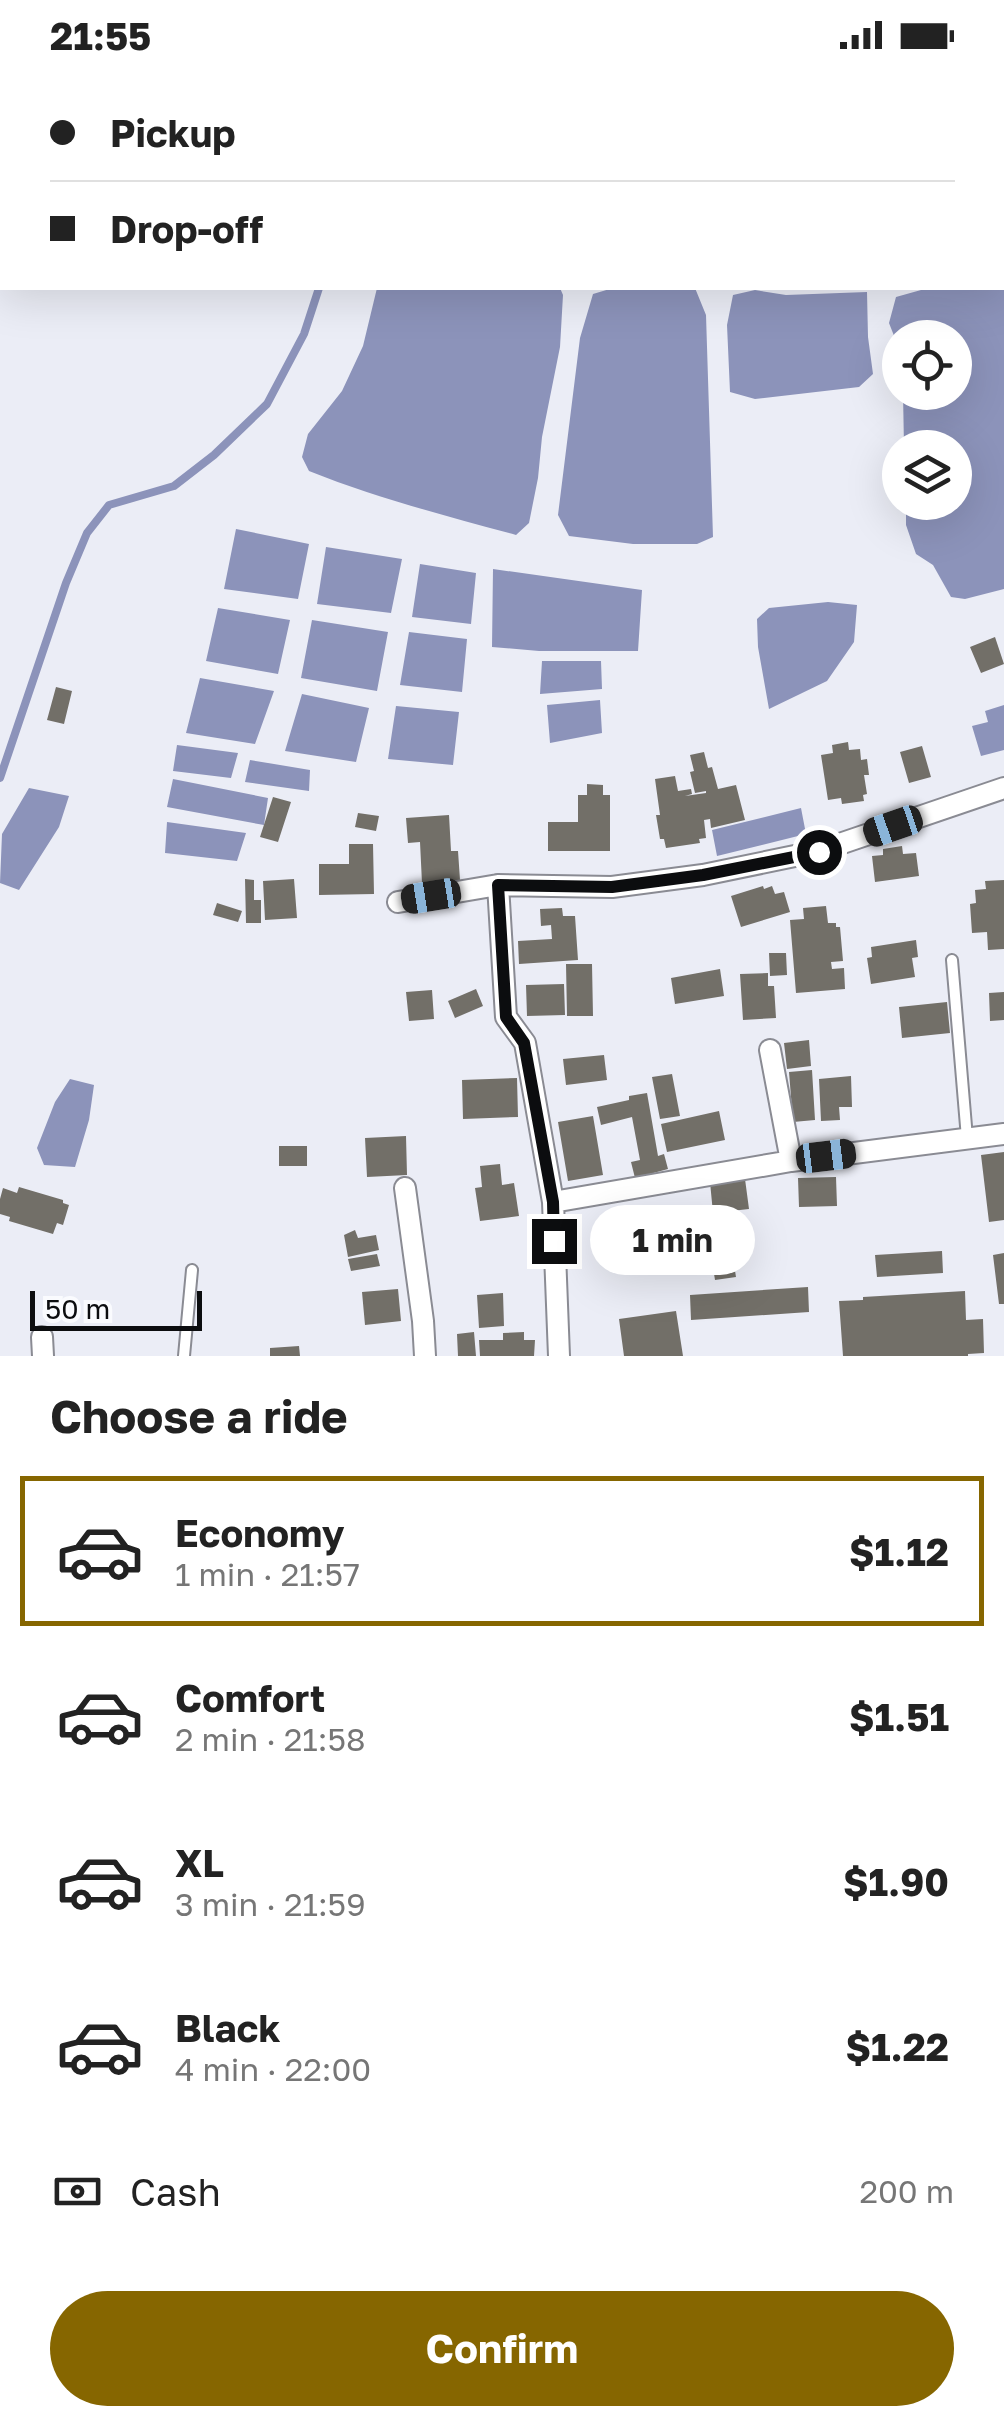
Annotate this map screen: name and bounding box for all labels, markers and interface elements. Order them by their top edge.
text: 21:55 [50,13,151,58]
text: Pickup [110,110,236,155]
text: Drop-off [110,206,263,251]
map controls [882,320,972,520]
button: locate [882,320,972,410]
button: layers [882,430,972,520]
car [860,802,926,850]
route start [797,830,842,875]
car [399,876,463,916]
car [794,1137,858,1175]
callout: 1 min [589,1206,754,1276]
route end [532,1219,577,1264]
text: 1 min [632,1221,713,1259]
scale bar [30,1286,202,1330]
text: 50 m [45,1292,110,1325]
text: Choose a ride [50,1389,348,1443]
icon: car [55,1506,145,1596]
text: Economy [175,1510,344,1555]
text: $1.12 [849,1529,949,1574]
text: 1 min · 21:57 [175,1555,360,1593]
icon: car [55,1671,145,1761]
text: Comfort [175,1675,325,1720]
text: $1.51 [849,1694,949,1739]
text: 2 min · 21:58 [175,1720,366,1758]
icon: car [55,1836,145,1926]
text: XL [175,1840,224,1885]
text: $1.90 [843,1859,949,1904]
text: 3 min · 21:59 [175,1885,366,1923]
icon: car [55,2001,145,2091]
text: Black [175,2005,280,2050]
text: $1.22 [845,2024,949,2069]
text: 4 min · 22:00 [175,2050,371,2088]
icon: cash [50,2164,105,2219]
text: Cash [130,2169,221,2214]
text: 200 m [859,2172,954,2210]
button: Confirm [50,2291,954,2406]

